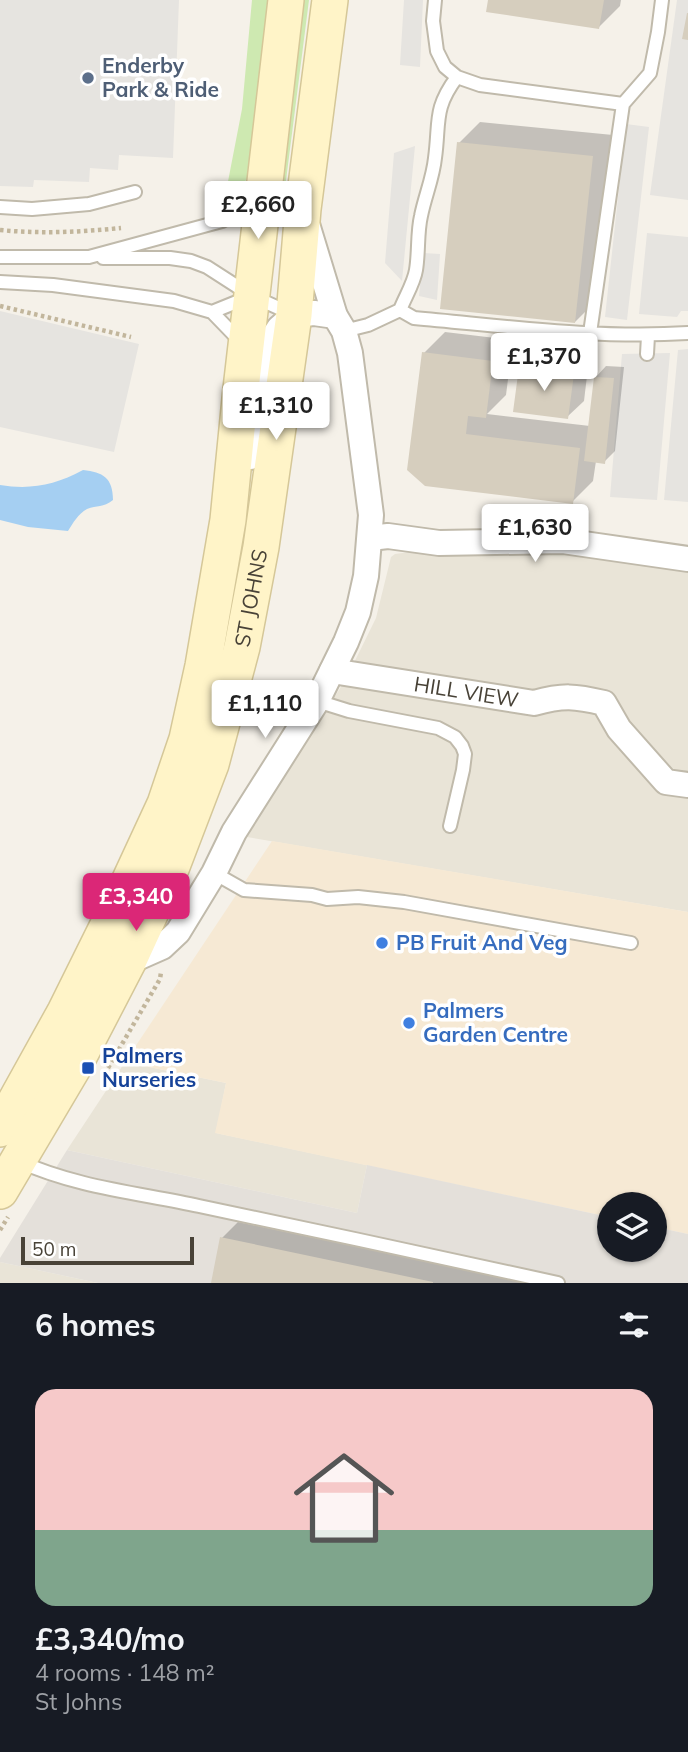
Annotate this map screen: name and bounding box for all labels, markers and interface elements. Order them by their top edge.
place label: Enderby Park & Ride [102,52,219,102]
marker: Enderby Park & Ride [80,70,96,86]
pin: £2,660 [201,182,315,241]
text: £2,660 [221,189,295,218]
pin: £1,370 [487,334,601,393]
text: £1,370 [507,341,581,370]
pin: £1,310 [219,382,333,442]
text: £1,310 [239,390,313,419]
pin: £1,630 [478,504,592,564]
text: £1,630 [498,512,572,541]
street label: ST JOHNS [228,547,272,649]
street label: HILL VIEW [412,670,521,712]
pin: £1,110 [208,680,322,740]
text: £1,110 [228,688,302,717]
pin: £3,340 [79,874,193,933]
text: £3,340 [99,881,173,910]
place label: PB Fruit And Veg [396,929,568,955]
marker: PB Fruit And Veg [374,935,390,951]
place label: Palmers Garden Centre [423,997,568,1047]
marker: Palmers Garden Centre [401,1015,417,1031]
place label: Palmers Nurseries [102,1042,196,1092]
marker: Palmers Nurseries [80,1060,96,1076]
map controls [597,1192,667,1262]
button: layers [597,1192,667,1262]
scale bar [21,1234,194,1266]
text: 50 m [32,1237,76,1261]
text: 6 homes [35,1306,156,1344]
icon: filters [615,1306,653,1344]
icon: home [281,1435,407,1561]
text: £3,340/mo [35,1620,185,1658]
text: 4 rooms · 148 m² [35,1658,215,1687]
text: St Johns [35,1687,122,1716]

